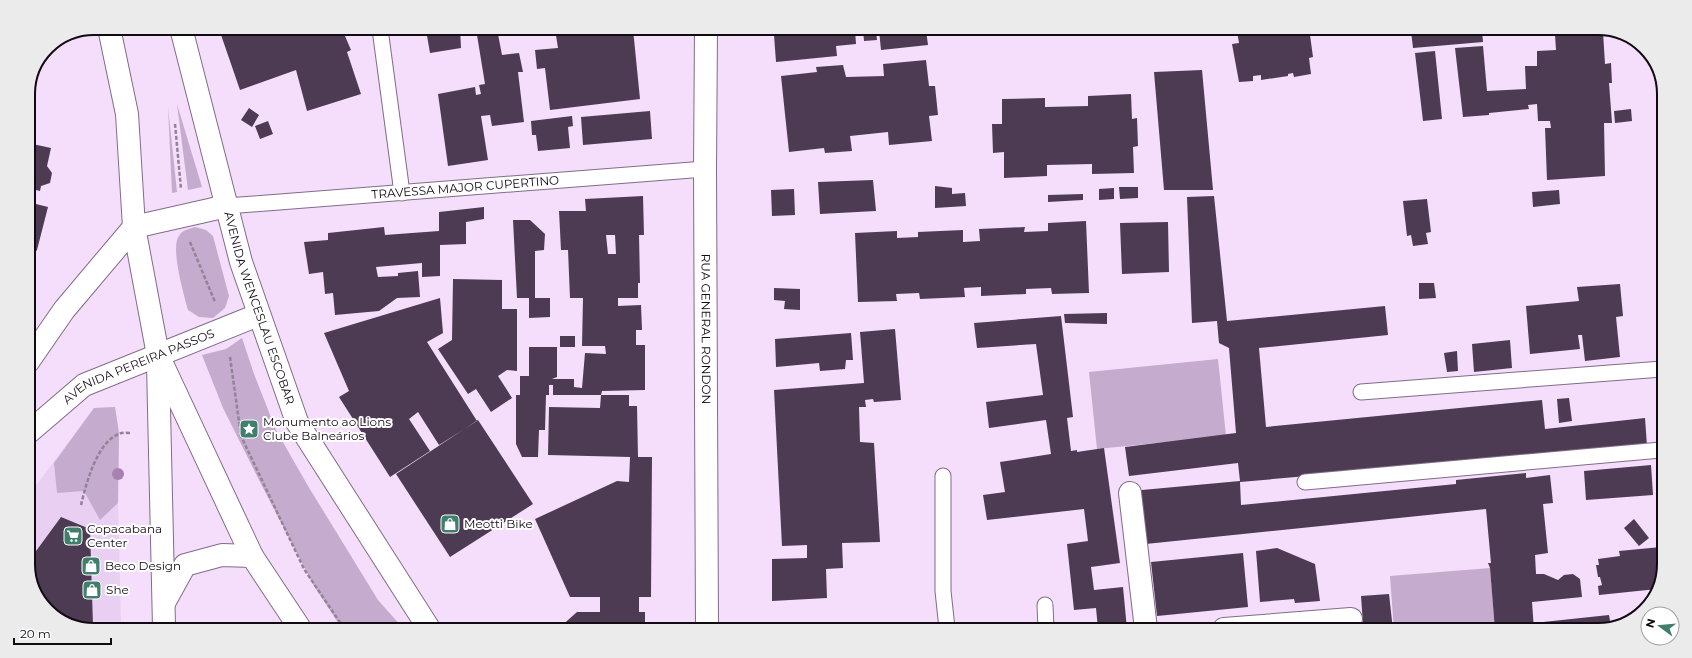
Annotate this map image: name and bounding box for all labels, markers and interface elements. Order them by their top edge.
street label: TRAVESSA MAJOR CUPERTINO [371,172,560,202]
street label: AVENIDA WENCESLAU ESCOBAR [221,210,298,407]
street label: RUA GENERAL RONDON [698,254,714,404]
street label: AVENIDA PEREIRA PASSOS [59,325,217,407]
place label: Monumento ao Lions Clube Balneários [263,414,391,443]
place icon: Monumento ao Lions Clube Balneários [238,418,260,440]
shop icon: Meotti Bike [439,513,461,535]
place label: Meotti Bike [464,516,533,531]
place label: Copacabana Center [87,521,162,550]
supermarket icon: Copacabana Center [62,525,84,547]
shop icon: Beco Design [80,555,102,577]
place label: Beco Design [105,558,181,573]
shop icon: She [81,579,103,601]
place label: She [106,582,129,597]
north arrow [1640,606,1680,646]
text: N [1642,617,1658,629]
scale bar [14,620,111,646]
text: 20 m [20,626,51,641]

